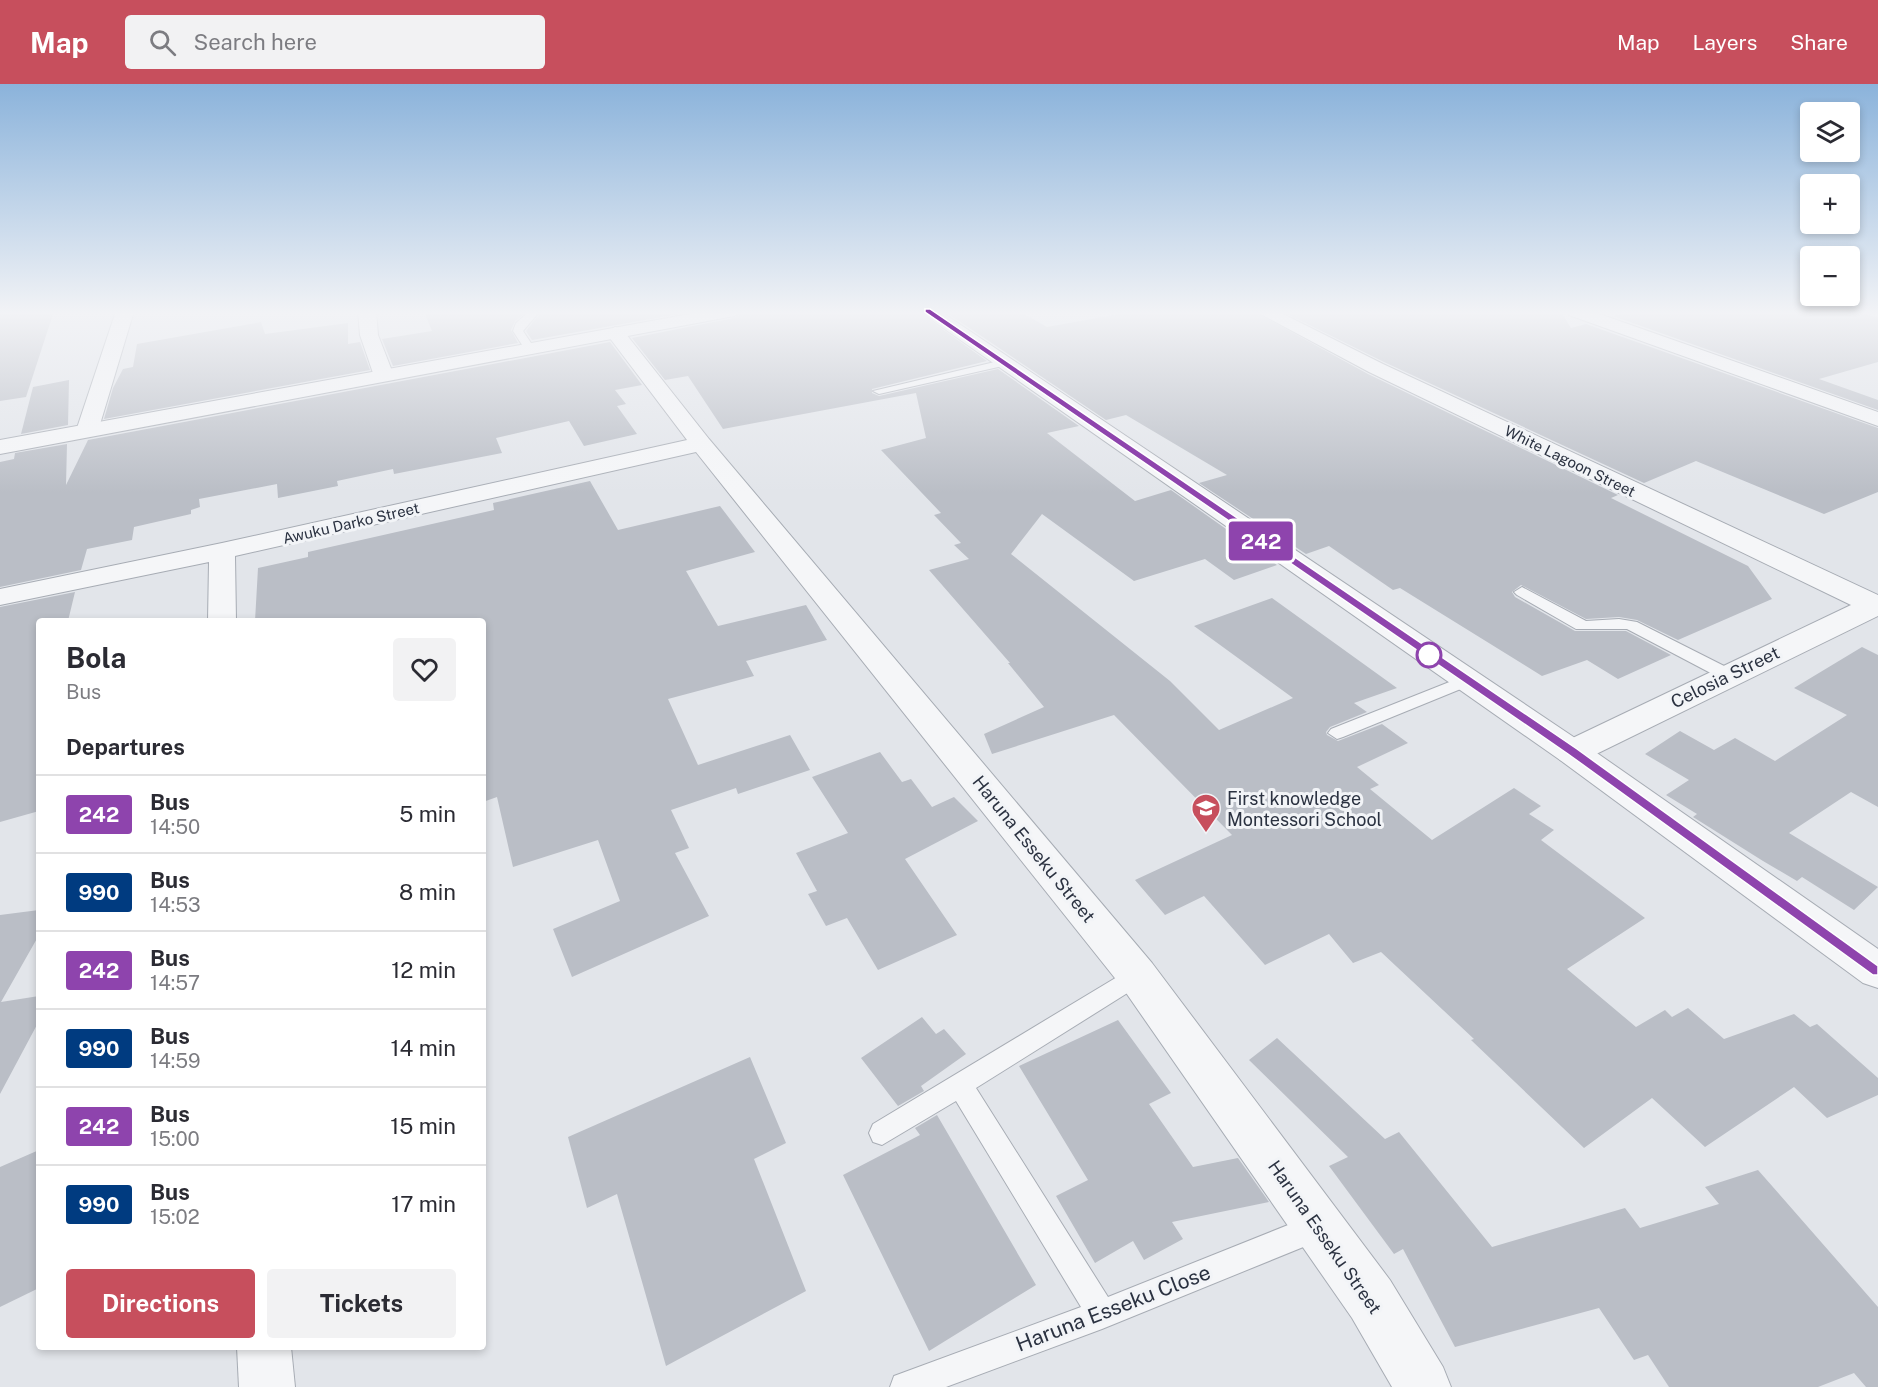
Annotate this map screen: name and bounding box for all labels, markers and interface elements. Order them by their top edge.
search box [125,15,545,69]
text: Map [30,26,89,59]
icon: search [146,26,179,59]
text: Search here [194,29,317,55]
text: Map [1617,30,1660,55]
text: Layers [1693,30,1757,55]
text: Share [1790,30,1848,55]
map controls [1800,102,1860,306]
button: layers [1800,102,1860,162]
button: + [1800,174,1860,234]
button: − [1800,246,1860,306]
street label: White Lagoon Street [1502,422,1638,500]
street label: Awuku Darko Street [281,499,421,547]
line badge: 242 [1226,522,1296,560]
text: 242 [1241,529,1281,554]
button: heart [393,638,456,701]
text: Bola [66,641,126,674]
unlabelled marker [1416,642,1442,668]
street label: Celosia Street [1667,642,1783,712]
text: Bus [66,680,101,704]
text: Departures [66,734,185,760]
street label: Haruna Esseku Street [968,771,1100,927]
place label: First knowledge Montessori School [1227,788,1382,830]
text: Bus [150,789,190,815]
school or university icon: First knowledge Montessori School [1190,792,1222,834]
text: 5 min [399,801,456,827]
text: 242 [79,802,119,827]
text: 14:50 [150,815,200,839]
text: Bus [150,867,190,893]
text: 8 min [399,879,456,905]
text: 990 [78,880,120,905]
text: 14:53 [150,893,201,917]
text: Bus [150,945,190,971]
text: 12 min [391,957,456,983]
text: 242 [79,958,119,983]
text: 14:57 [150,971,200,995]
text: Bus [150,1023,190,1049]
text: 14 min [391,1035,456,1061]
text: 990 [78,1036,120,1061]
text: 14:59 [150,1049,201,1073]
text: Bus [150,1101,190,1127]
text: 15 min [390,1113,456,1139]
text: 242 [79,1114,119,1139]
text: 15:00 [150,1127,200,1151]
street label: Haruna Esseku Street [1264,1156,1386,1318]
text: Bus [150,1179,190,1205]
text: 17 min [391,1191,456,1217]
text: 990 [78,1192,120,1217]
text: 15:02 [150,1205,200,1229]
street label: Haruna Esseku Close [1012,1259,1214,1357]
button: Directions [66,1269,255,1338]
button: Tickets [267,1269,456,1338]

